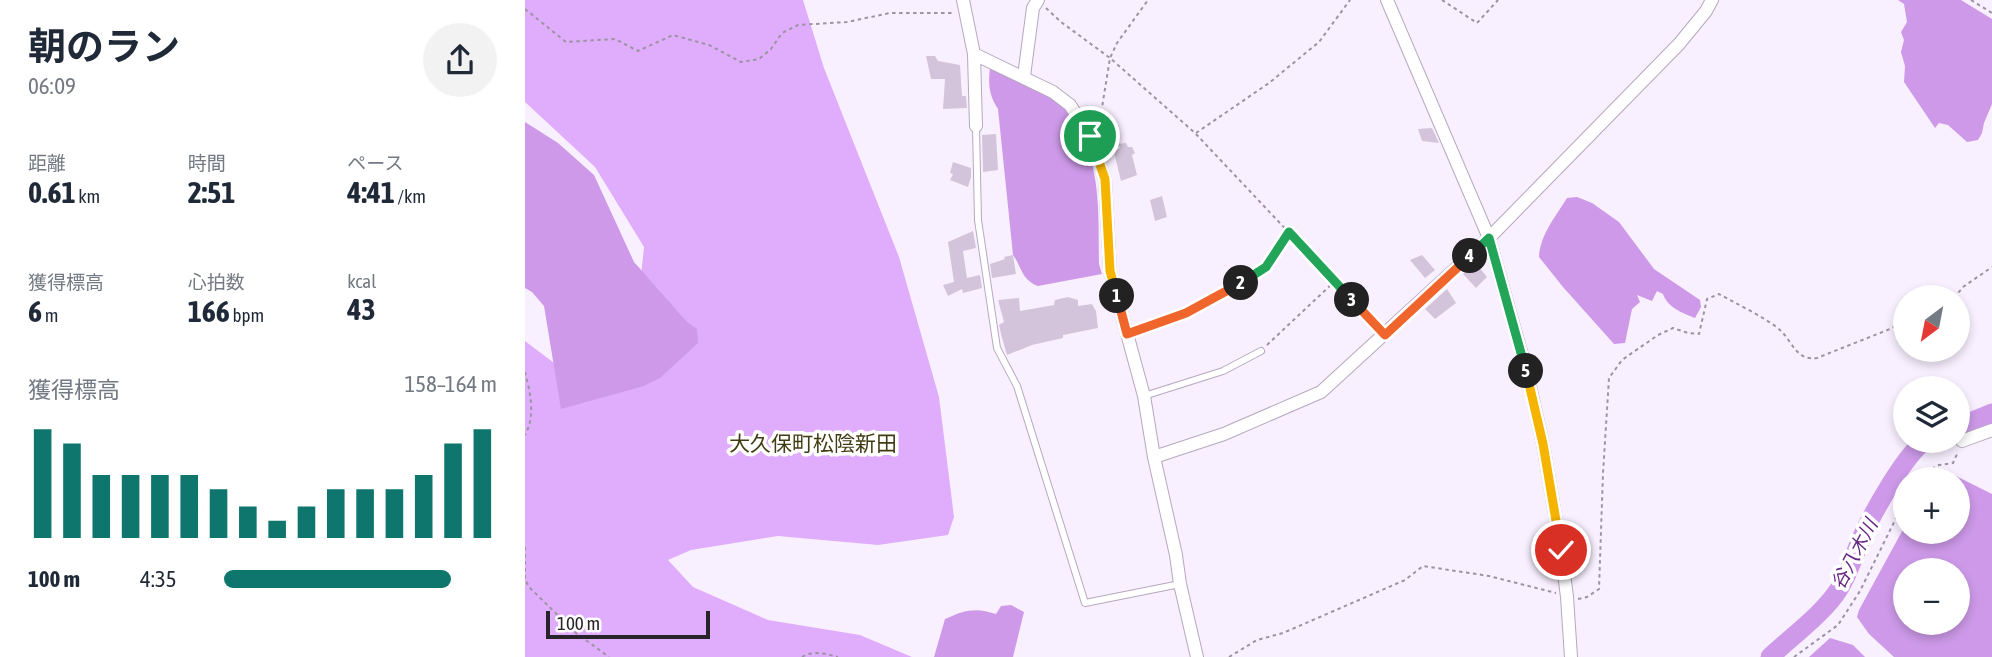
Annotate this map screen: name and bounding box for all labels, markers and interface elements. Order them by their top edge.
button: share [423,23,497,97]
text: 朝のラン [28,25,180,68]
text: 06:09 [28,73,76,99]
pin [1060,106,1120,166]
icon: arrive [1071,117,1109,155]
text: 距離 [28,152,66,174]
text: 時間 [188,152,226,174]
text: ペース [347,152,403,174]
text: 0.61 [28,175,76,209]
text: 2:51 [188,175,235,209]
text: 4:41 [347,175,395,209]
text: km [76,185,100,207]
text: /km [395,185,426,207]
pin: 4 [1453,238,1487,274]
text: 4 [1465,244,1474,266]
pin: 2 [1223,266,1259,300]
text: kcal [347,270,376,292]
text: 獲得標高 [28,271,104,293]
text: 心拍数 [188,271,245,293]
text: 2 [1236,271,1245,293]
pin: 1 [1099,278,1135,314]
pin: 3 [1335,282,1369,318]
text: 1 [1112,284,1121,306]
north arrow [1893,285,1971,362]
map controls [1893,285,1970,635]
text: 3 [1347,288,1356,310]
text: 43 [347,292,376,326]
text: 6 [28,294,42,328]
text: 166 [188,294,230,328]
text: m [42,304,58,326]
text: bpm [230,304,264,326]
pin: 5 [1509,354,1543,388]
text: 5 [1521,359,1530,381]
text: 158–164 m [404,371,497,397]
button: layers [1893,376,1970,453]
text: 獲得標高 [28,377,120,403]
district label: 大久保町松陰新田 [729,431,897,455]
button: + [1893,467,1970,544]
water label: 谷八木川 [1826,514,1882,593]
pin [1531,520,1591,580]
icon: check [1542,531,1580,569]
button: − [1893,558,1970,635]
text: 100 m [28,566,80,592]
text: 4:35 [140,566,177,592]
scale bar [546,608,711,640]
text: 100 m [557,612,600,634]

